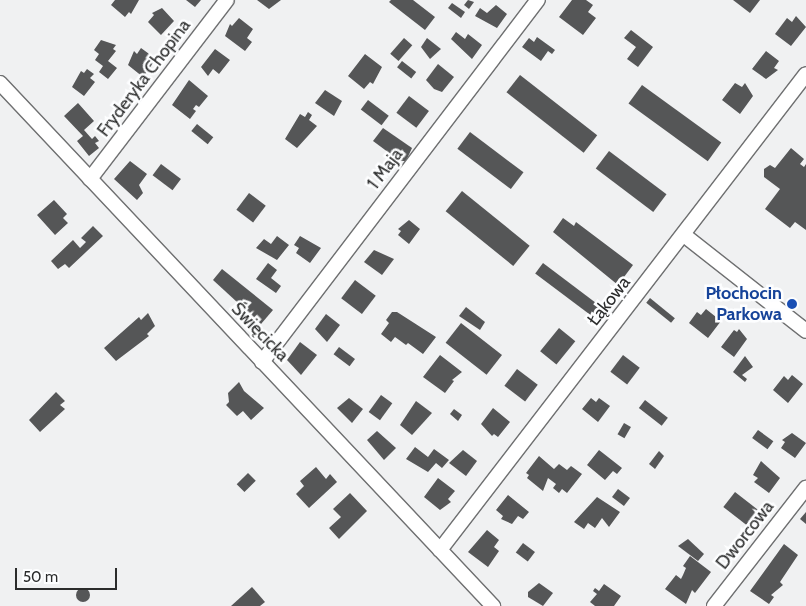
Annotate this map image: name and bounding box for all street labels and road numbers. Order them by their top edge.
street label: Fryderyka Chopina [93,15,195,141]
street label: 1 Maja [363,144,407,194]
street label: Łąkowa [583,272,635,330]
street label: Święcicka [227,298,293,366]
street label: Dworcowa [712,496,778,574]

